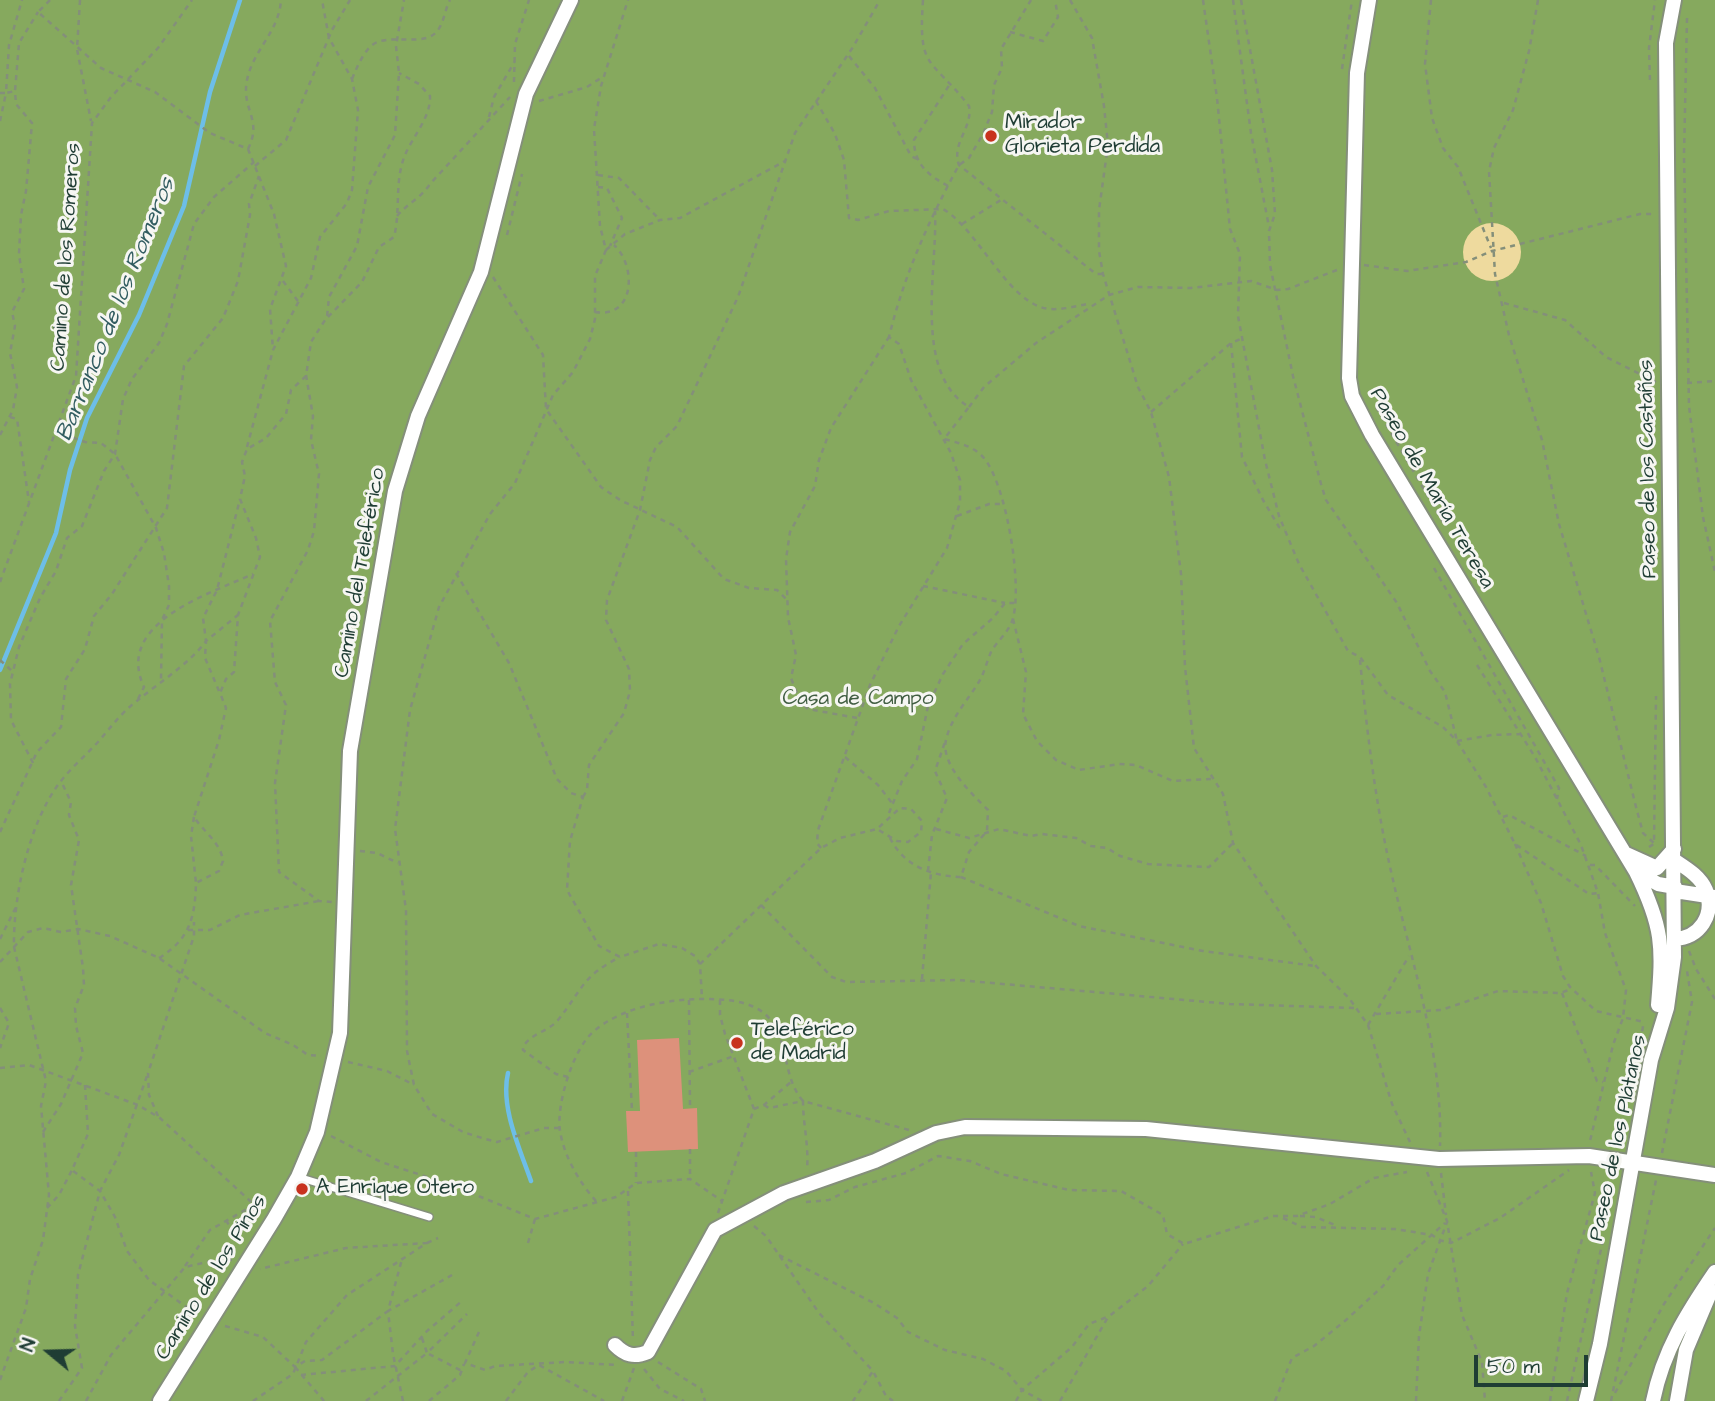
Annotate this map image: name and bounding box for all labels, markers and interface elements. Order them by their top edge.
place label: Mirador Glorieta Perdida [1005,111,1160,161]
marker: Mirador Glorieta Perdida [983,128,999,144]
street label: Camino de los Romeros [46,142,88,372]
water label: Barranco de los Romeros [52,175,182,445]
street label: Paseo de los Castaños [1634,359,1664,579]
street label: Paseo de María Teresa [1363,384,1499,594]
street label: Camino del Teleférico [330,466,392,680]
park label: Casa de Campo [782,687,934,713]
place label: Teleférico de Madrid [751,1018,854,1068]
street label: Paseo de los Plátanos [1585,1033,1653,1243]
marker: Teleférico de Madrid [729,1035,745,1051]
place label: A Enrique Otero [316,1176,474,1202]
marker: A Enrique Otero [294,1181,310,1197]
street label: Camino de los Pinos [151,1191,273,1365]
north arrow [14,1317,84,1387]
text: N [14,1335,43,1355]
scale bar [1477,1342,1591,1386]
text: 50 m [1487,1352,1540,1381]

